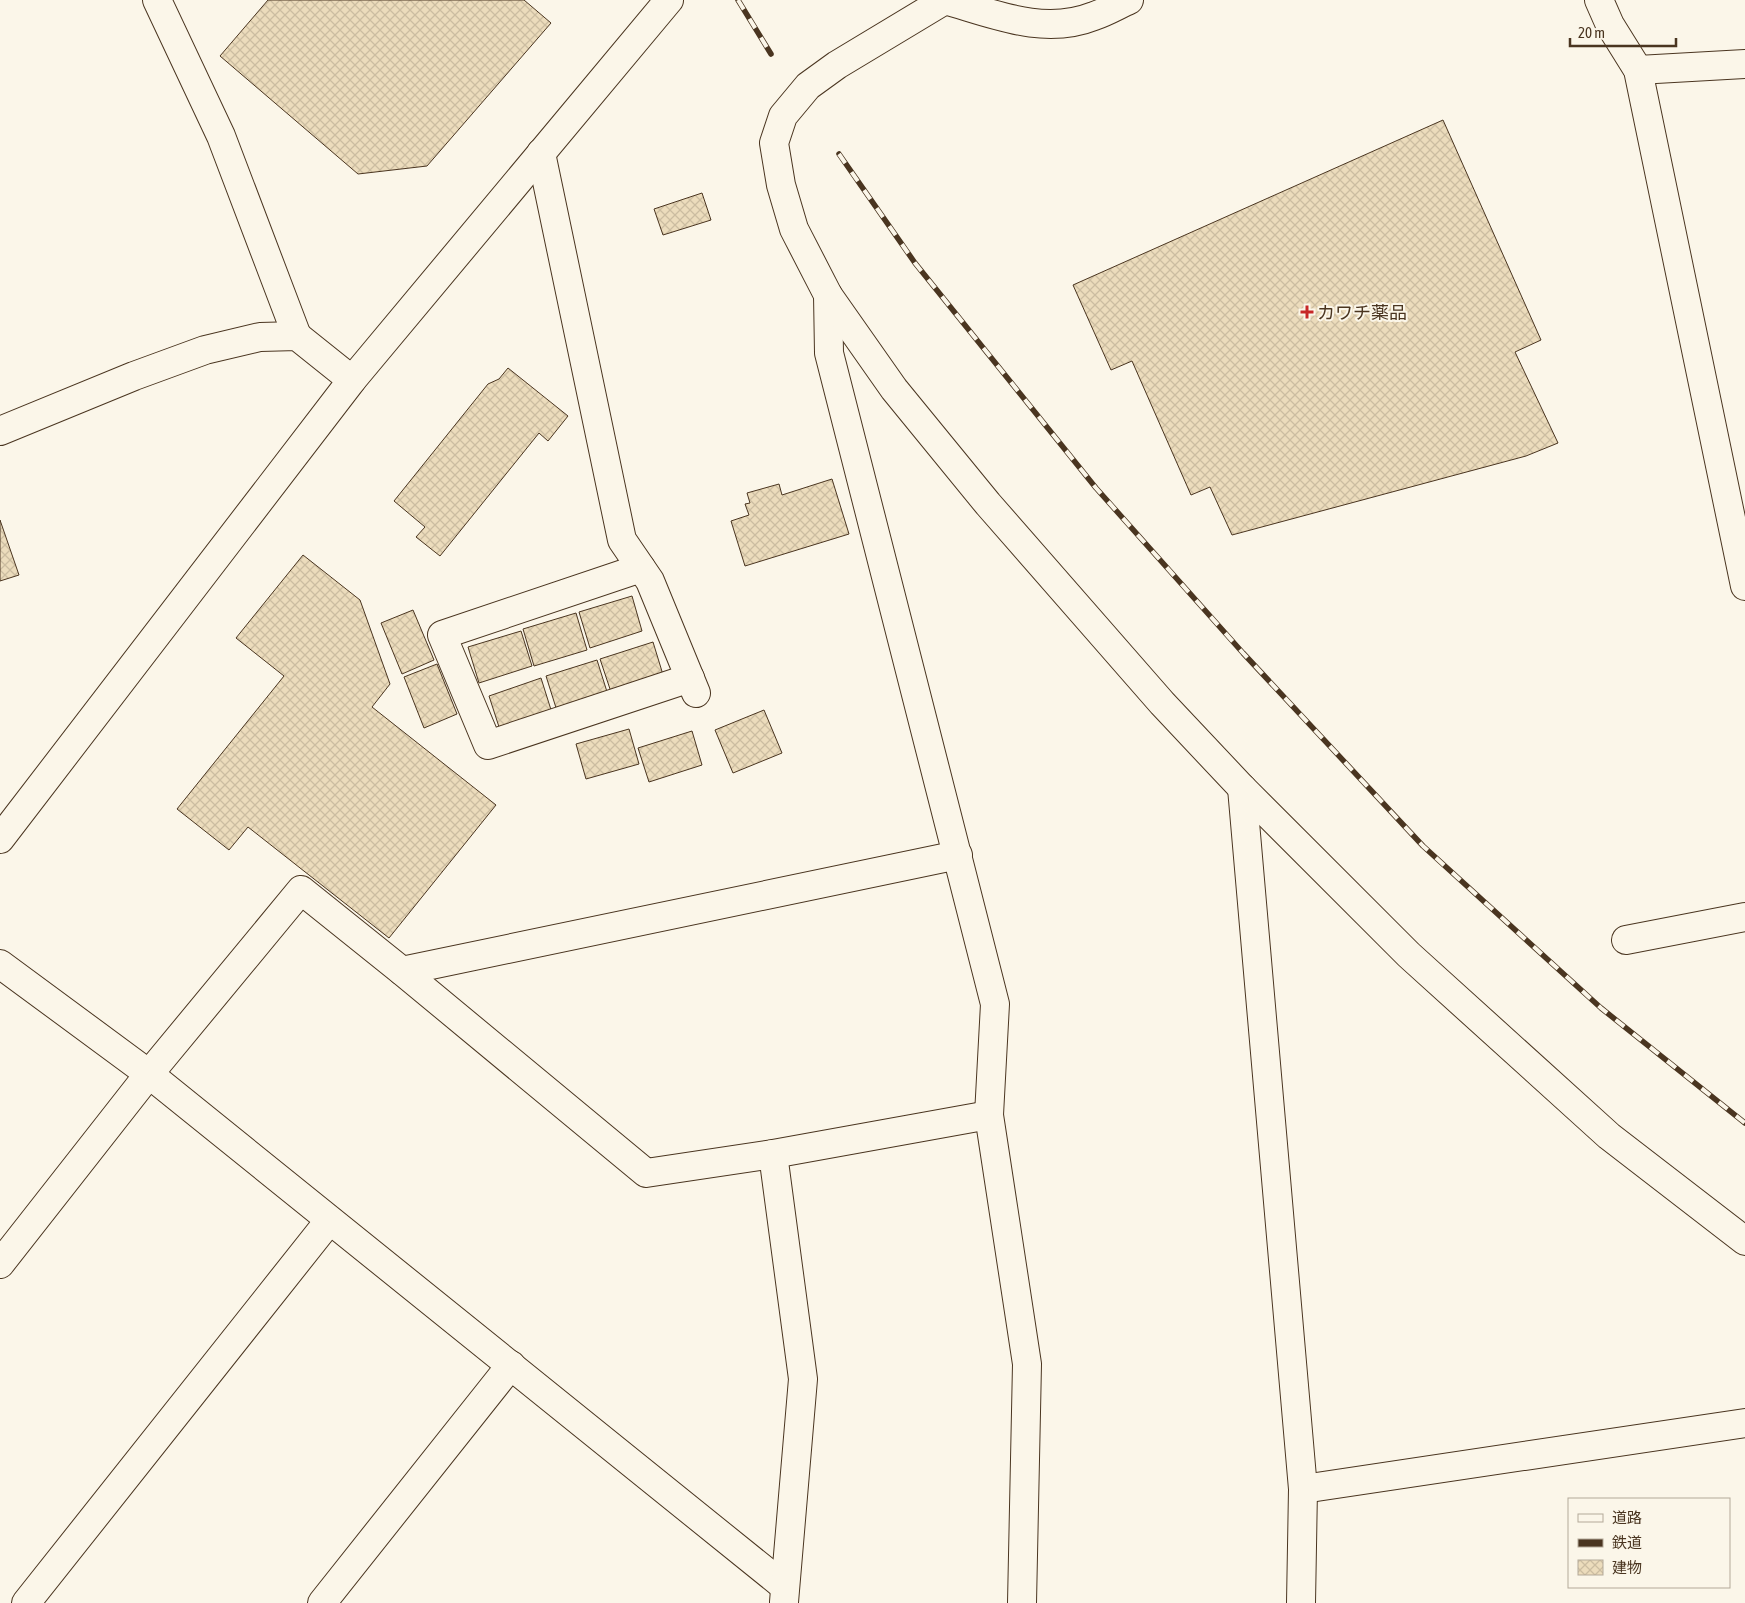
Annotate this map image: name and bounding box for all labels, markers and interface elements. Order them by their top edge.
scale bar [1570,15,1676,47]
text: 20 m [1578,24,1605,41]
place label: カワチ薬品 [1317,302,1407,323]
marker: カワチ薬品 [1301,306,1313,318]
legend [1568,1498,1730,1588]
text: 道路 [1612,1509,1642,1526]
text: 鉄道 [1612,1534,1642,1551]
text: 建物 [1612,1559,1642,1576]

